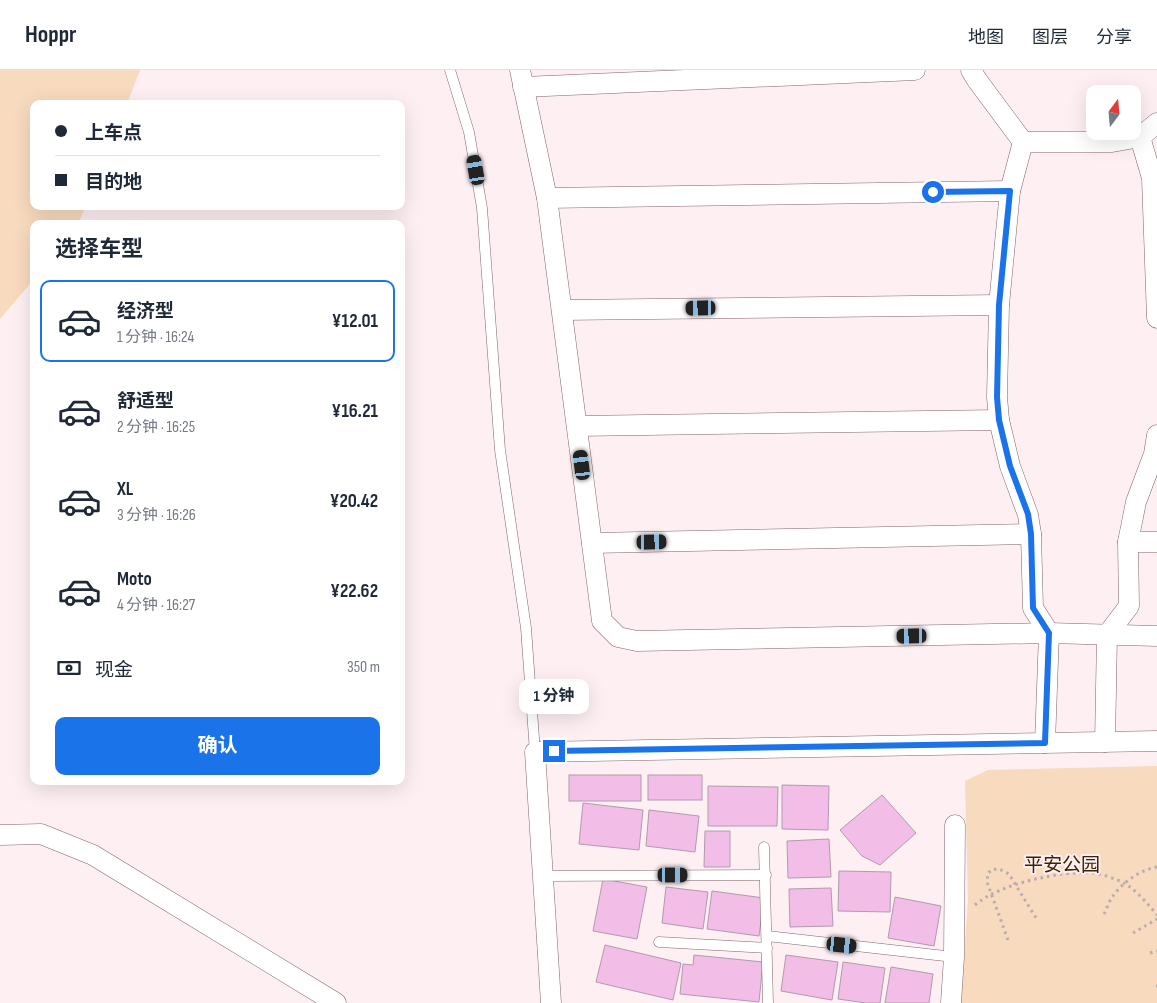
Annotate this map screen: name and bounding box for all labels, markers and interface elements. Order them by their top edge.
text: Hoppr [25,20,76,49]
text: 地图 [968,27,1004,48]
text: 图层 [1032,27,1068,48]
text: 分享 [1096,27,1132,48]
north arrow [1086,85,1141,140]
map controls [1086,85,1141,140]
text: 上车点 [85,122,142,145]
car [466,154,485,186]
text: 目的地 [85,171,142,194]
route start [922,181,944,203]
text: 选择车型 [55,236,143,263]
icon: car [57,299,102,344]
text: 经济型 [117,300,174,323]
car [685,300,716,316]
text: ¥12.01 [332,310,378,333]
text: 1 分钟 · 16:24 [117,328,194,347]
icon: car [57,389,102,434]
text: 舒适型 [117,390,174,413]
text: ¥16.21 [332,400,378,423]
text: 2 分钟 · 16:25 [117,418,195,437]
car [572,449,591,481]
text: XL [117,478,133,501]
icon: car [57,479,102,524]
text: ¥20.42 [330,490,378,513]
text: 3 分钟 · 16:26 [117,506,196,525]
car [636,534,667,550]
text: Moto [117,568,152,591]
icon: car [57,569,102,614]
text: ¥22.62 [330,580,378,603]
text: 4 分钟 · 16:27 [117,596,195,615]
car [896,628,927,644]
icon: cash [55,654,83,682]
text: 350 m [347,658,380,677]
text: 现金 [95,659,133,682]
callout: 1 分钟 [519,678,589,714]
text: 1 分钟 [534,687,574,706]
button: 确认 [55,717,380,775]
route end [543,740,565,762]
park label: 平安公园 [1024,854,1100,877]
car [658,868,688,883]
car [826,936,857,954]

